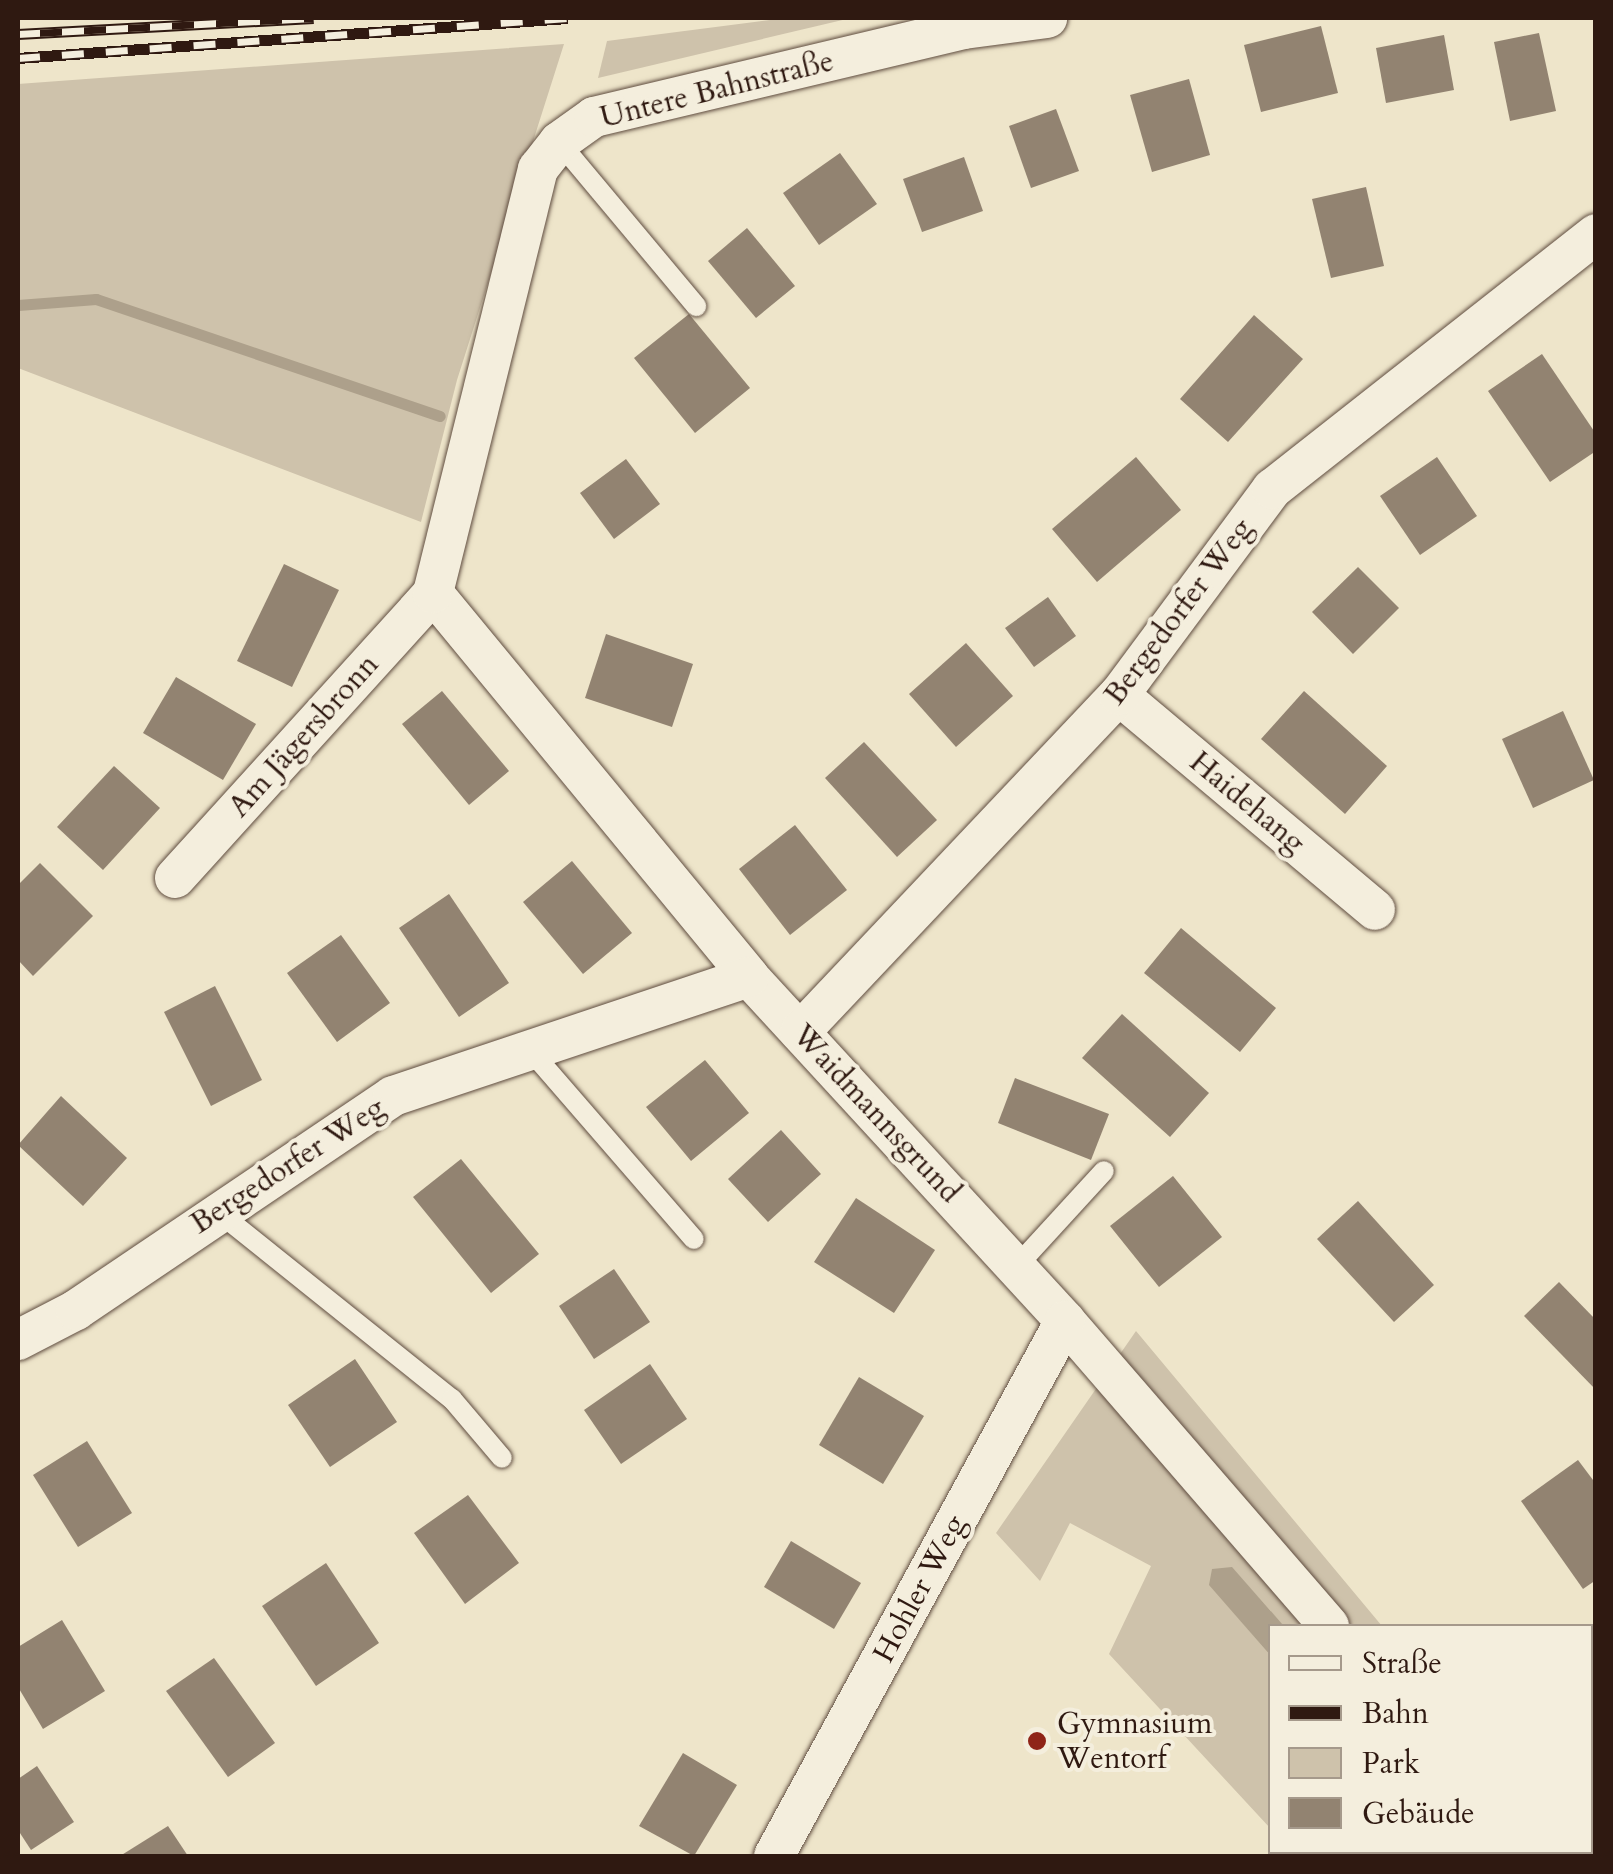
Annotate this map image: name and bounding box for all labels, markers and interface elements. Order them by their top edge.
street label: Untere Bahnstraße [597,44,837,136]
street label: Bergedorfer Weg [1097,512,1261,712]
street label: Am Jägersbronn [221,647,387,825]
street label: Haidehang [1182,744,1312,862]
street label: Waidmannsgrund [784,1018,968,1210]
street label: Bergedorfer Weg [184,1090,392,1242]
street label: Hohler Weg [866,1509,974,1669]
legend [1268,1624,1593,1854]
text: Straße [1362,1643,1442,1684]
text: Bahn [1362,1693,1429,1734]
place label: Gymnasium Wentorf [1057,1706,1212,1776]
marker: Gymnasium Wentorf [1026,1730,1048,1752]
text: Park [1362,1743,1420,1784]
text: Gebäude [1362,1793,1475,1834]

